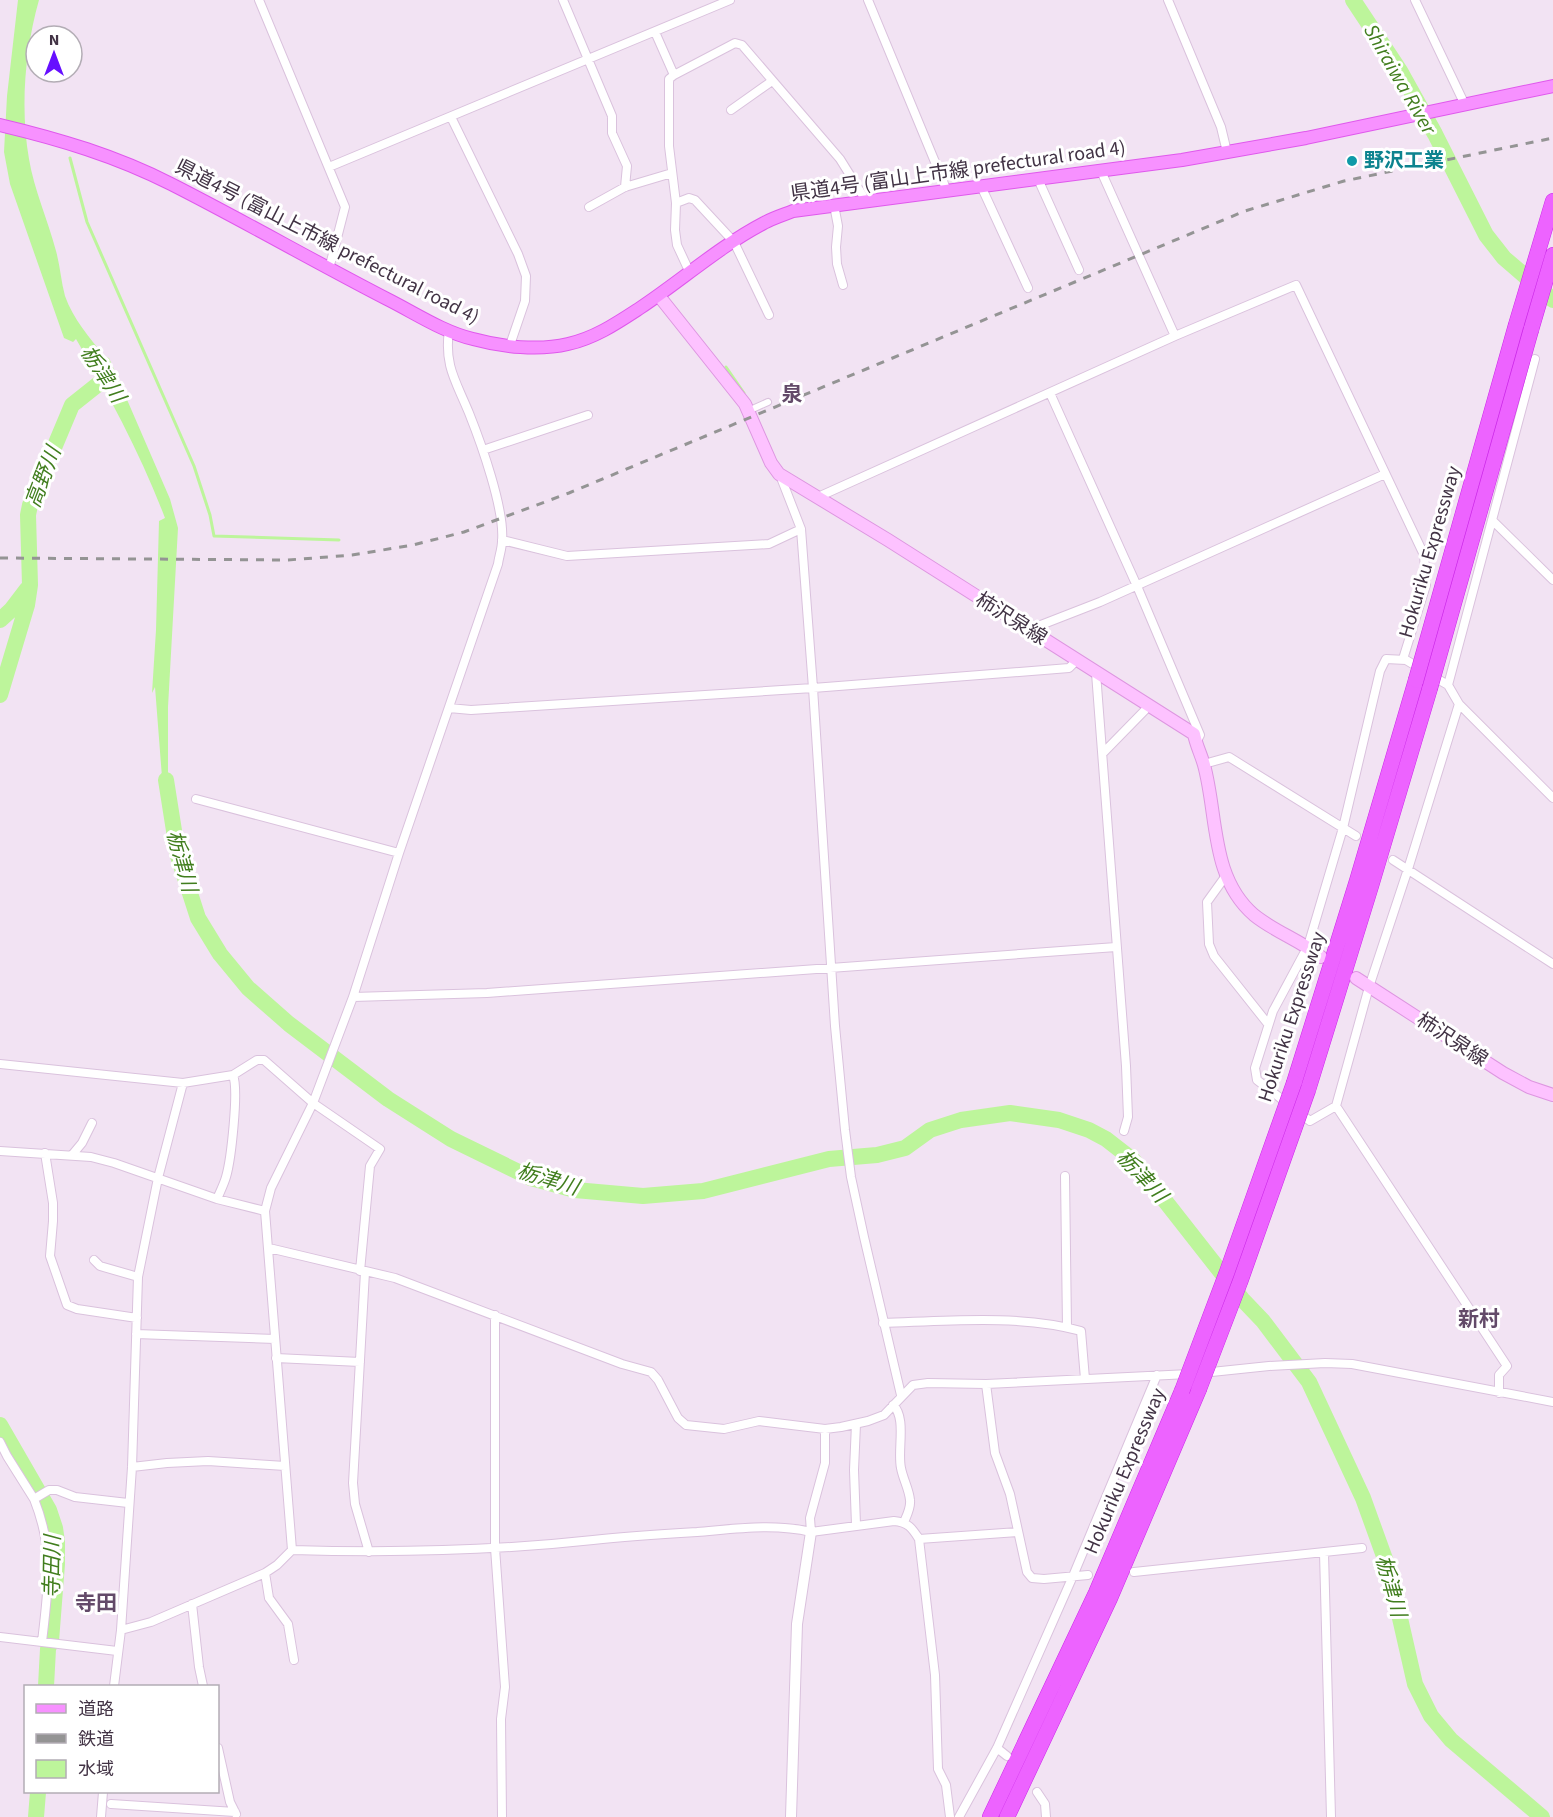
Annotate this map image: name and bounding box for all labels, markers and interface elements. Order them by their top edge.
water label: Shiraiwa River [1356,18,1444,141]
north arrow [24,24,84,84]
text: N [49,29,59,51]
street label: 県道4号 (富山上市線 prefectural road 4) [789,134,1127,208]
place label: 野沢工業 [1364,147,1444,175]
street label: 県道4号 (富山上市線 prefectural road 4) [170,153,484,331]
marker: 野沢工業 [1345,154,1359,168]
water label: 栃津川 [73,339,134,410]
district label: 泉 [782,379,803,409]
water label: 高野川 [18,440,69,512]
street label: Hokuriku Expressway [1392,462,1468,641]
street label: 柿沢泉線 [970,586,1052,652]
water label: 栃津川 [159,827,205,897]
street label: Hokuriku Expressway [1251,928,1333,1106]
street label: 柿沢泉線 [1411,1006,1493,1074]
water label: 栃津川 [1110,1143,1176,1211]
water label: 栃津川 [513,1155,584,1203]
district label: 新村 [1458,1304,1500,1334]
street label: Hokuriku Expressway [1077,1383,1173,1558]
water label: 寺田川 [36,1533,68,1599]
water label: 栃津川 [1368,1552,1414,1622]
district label: 寺田 [75,1588,117,1618]
legend [24,1685,219,1793]
text: 道路 [78,1697,114,1722]
text: 鉄道 [78,1727,114,1752]
text: 水域 [78,1757,114,1782]

